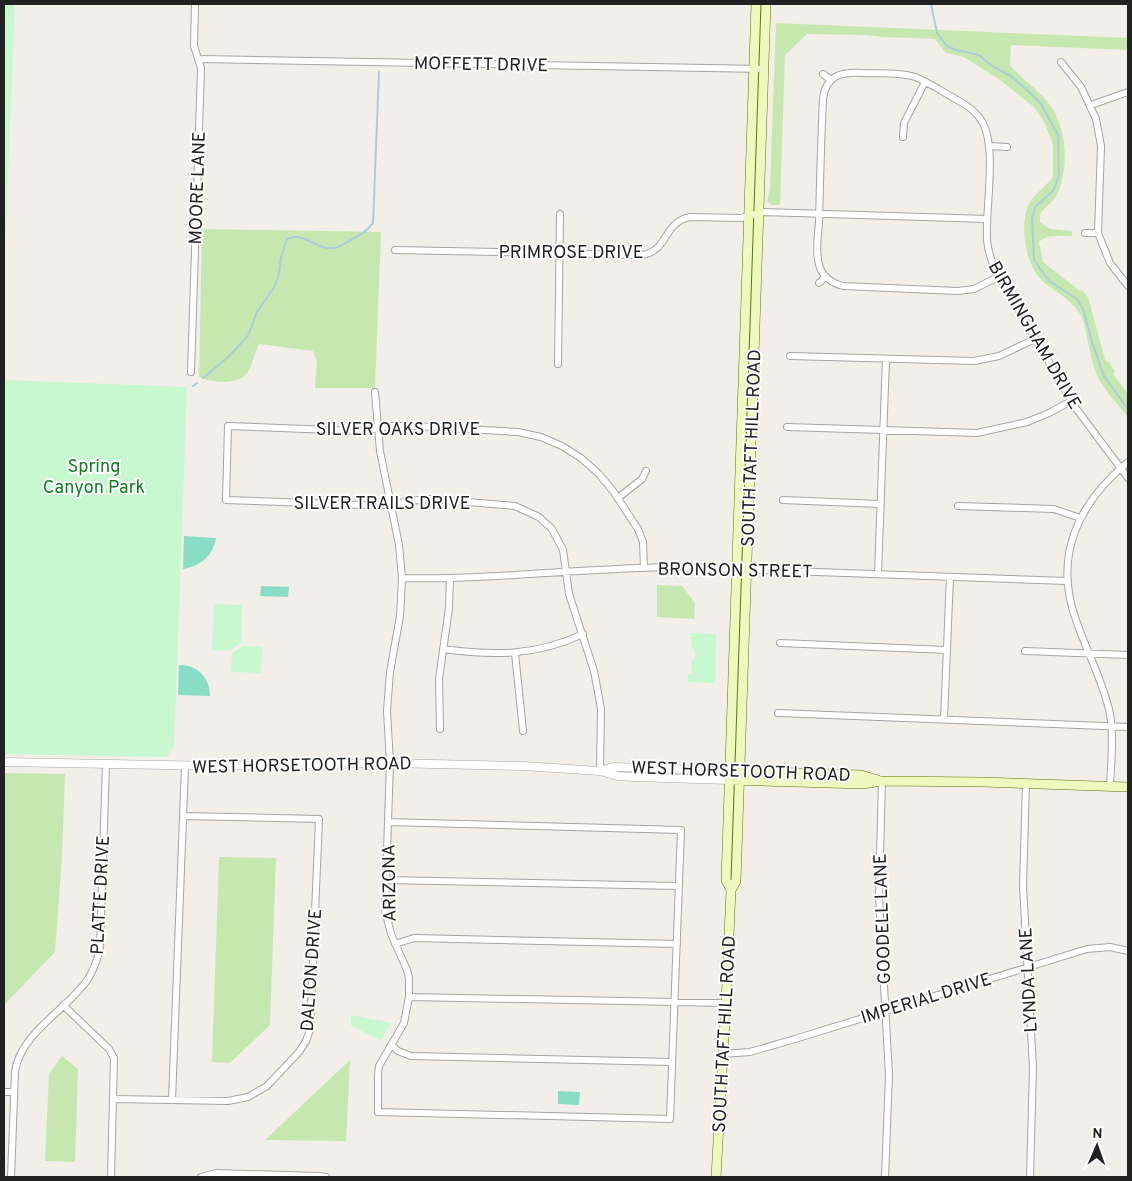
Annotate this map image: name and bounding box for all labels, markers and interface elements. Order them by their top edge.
street label: MOFFETT DRIVE [414,53,548,78]
street label: MOORE LANE [185,131,212,245]
street label: PRIMROSE DRIVE [499,242,644,265]
street label: BIRMINGHAM DRIVE [982,257,1086,414]
street label: SOUTH TAFT HILL ROAD [738,349,767,547]
street label: SILVER OAKS DRIVE [316,419,480,442]
park label: Spring Canyon Park [43,456,145,500]
street label: SILVER TRAILS DRIVE [294,493,470,516]
street label: BRONSON STREET [657,559,813,584]
street label: WEST HORSETOOTH ROAD [192,753,412,780]
street label: WEST HORSETOOTH ROAD [631,757,851,788]
street label: PLATTE DRIVE [87,835,116,955]
street label: ARIZONA [378,844,403,922]
street label: GOODELL LANE [870,853,897,985]
street label: DALTON DRIVE [297,908,328,1032]
street label: LYNDA LANE [1015,927,1044,1033]
street label: SOUTH TAFT HILL ROAD [709,935,742,1133]
street label: IMPERIAL DRIVE [858,969,994,1030]
north arrow [1072,1121,1122,1171]
text: N [1092,1126,1103,1143]

